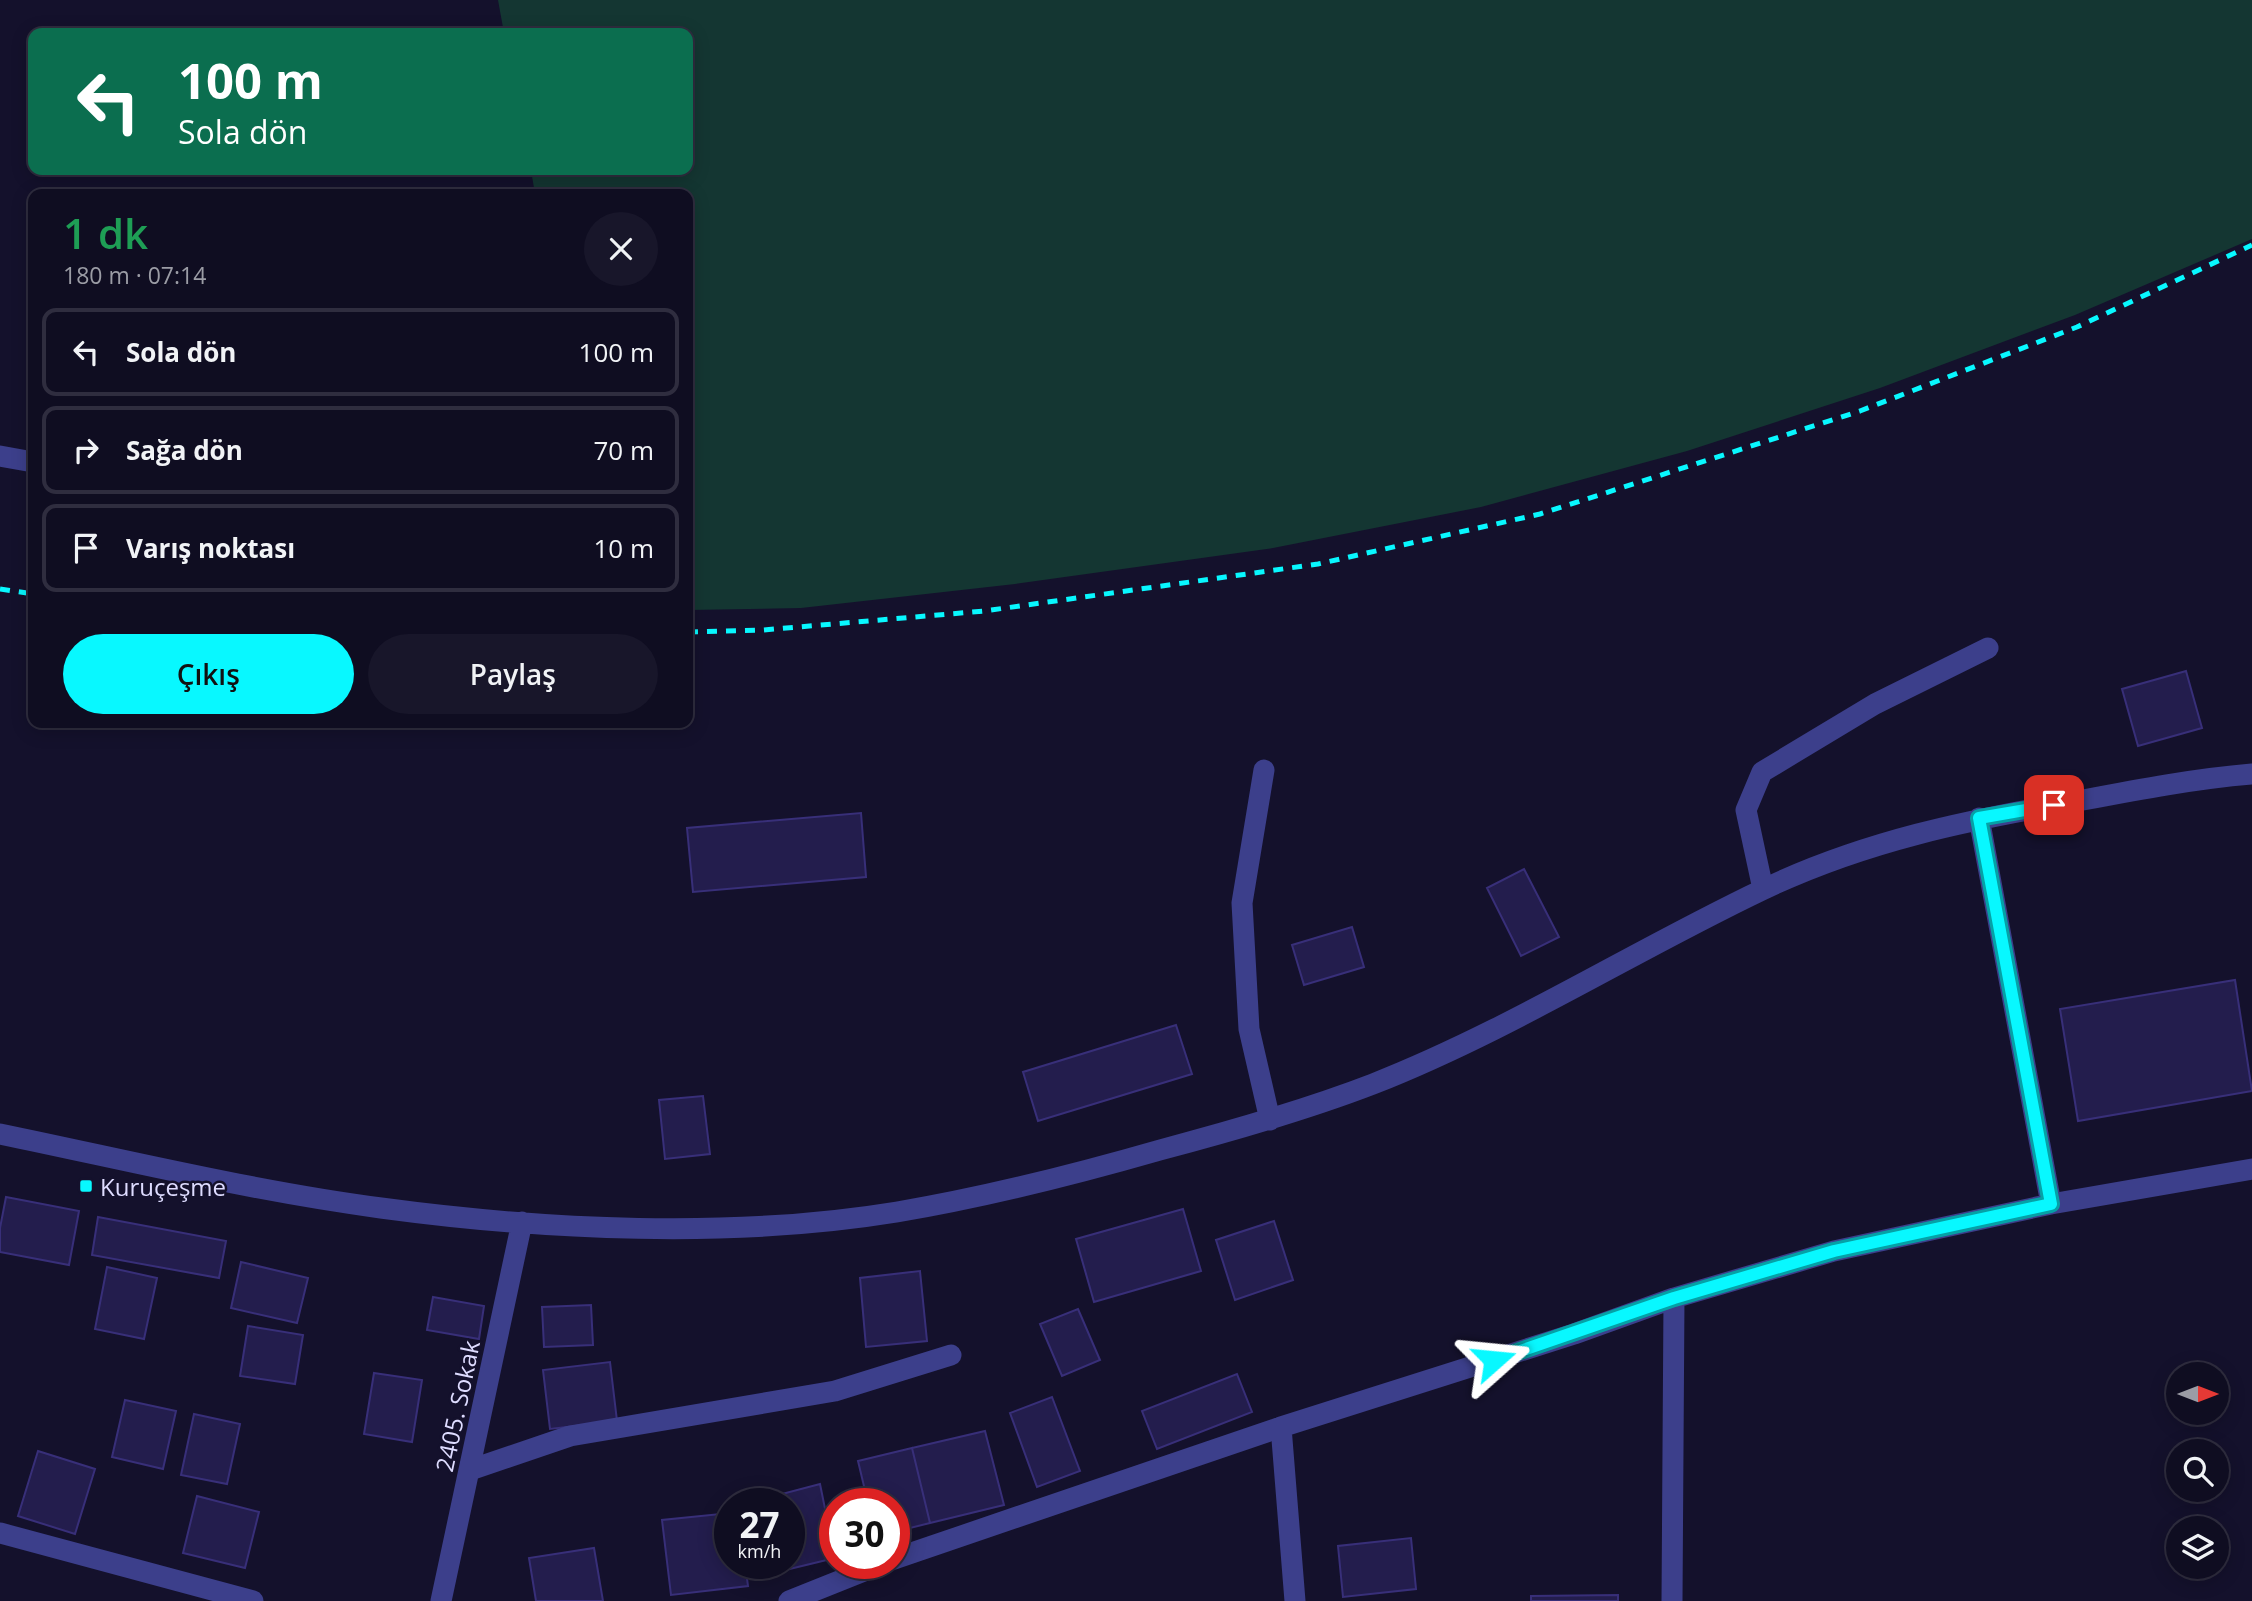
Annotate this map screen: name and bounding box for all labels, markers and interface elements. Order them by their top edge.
text: 100 m [178,47,323,113]
icon: left [63,56,154,147]
text: Sola dön [178,110,307,153]
text: 1 dk [63,204,148,261]
button: close [584,212,658,286]
text: 180 m · 07:14 [63,259,206,291]
icon: left [67,333,105,371]
text: Sola dön [126,334,236,370]
text: 100 m [579,334,654,370]
icon: right [67,431,105,469]
text: Sağa dön [126,432,243,468]
text: 70 m [593,432,654,468]
icon: arrive [67,529,105,567]
text: Varış noktası [126,530,295,566]
text: 10 m [593,530,654,566]
button: Çıkış [63,634,354,714]
button: Paylaş [368,634,658,714]
pin [2024,775,2084,835]
icon: arrive [2035,786,2073,824]
place label: Kuruçeşme [100,1170,226,1203]
marker: Kuruçeşme [78,1178,94,1194]
position arrow [1457,1323,1531,1397]
street label: 2405. Sokak [427,1337,487,1475]
north arrow [2166,1362,2230,1424]
map controls [2166,1362,2229,1579]
button: search [2166,1439,2229,1502]
speed limit sign: 30 [819,1488,910,1579]
text: 27 [739,1501,780,1548]
button: layers [2166,1516,2229,1579]
text: km/h [738,1539,781,1563]

